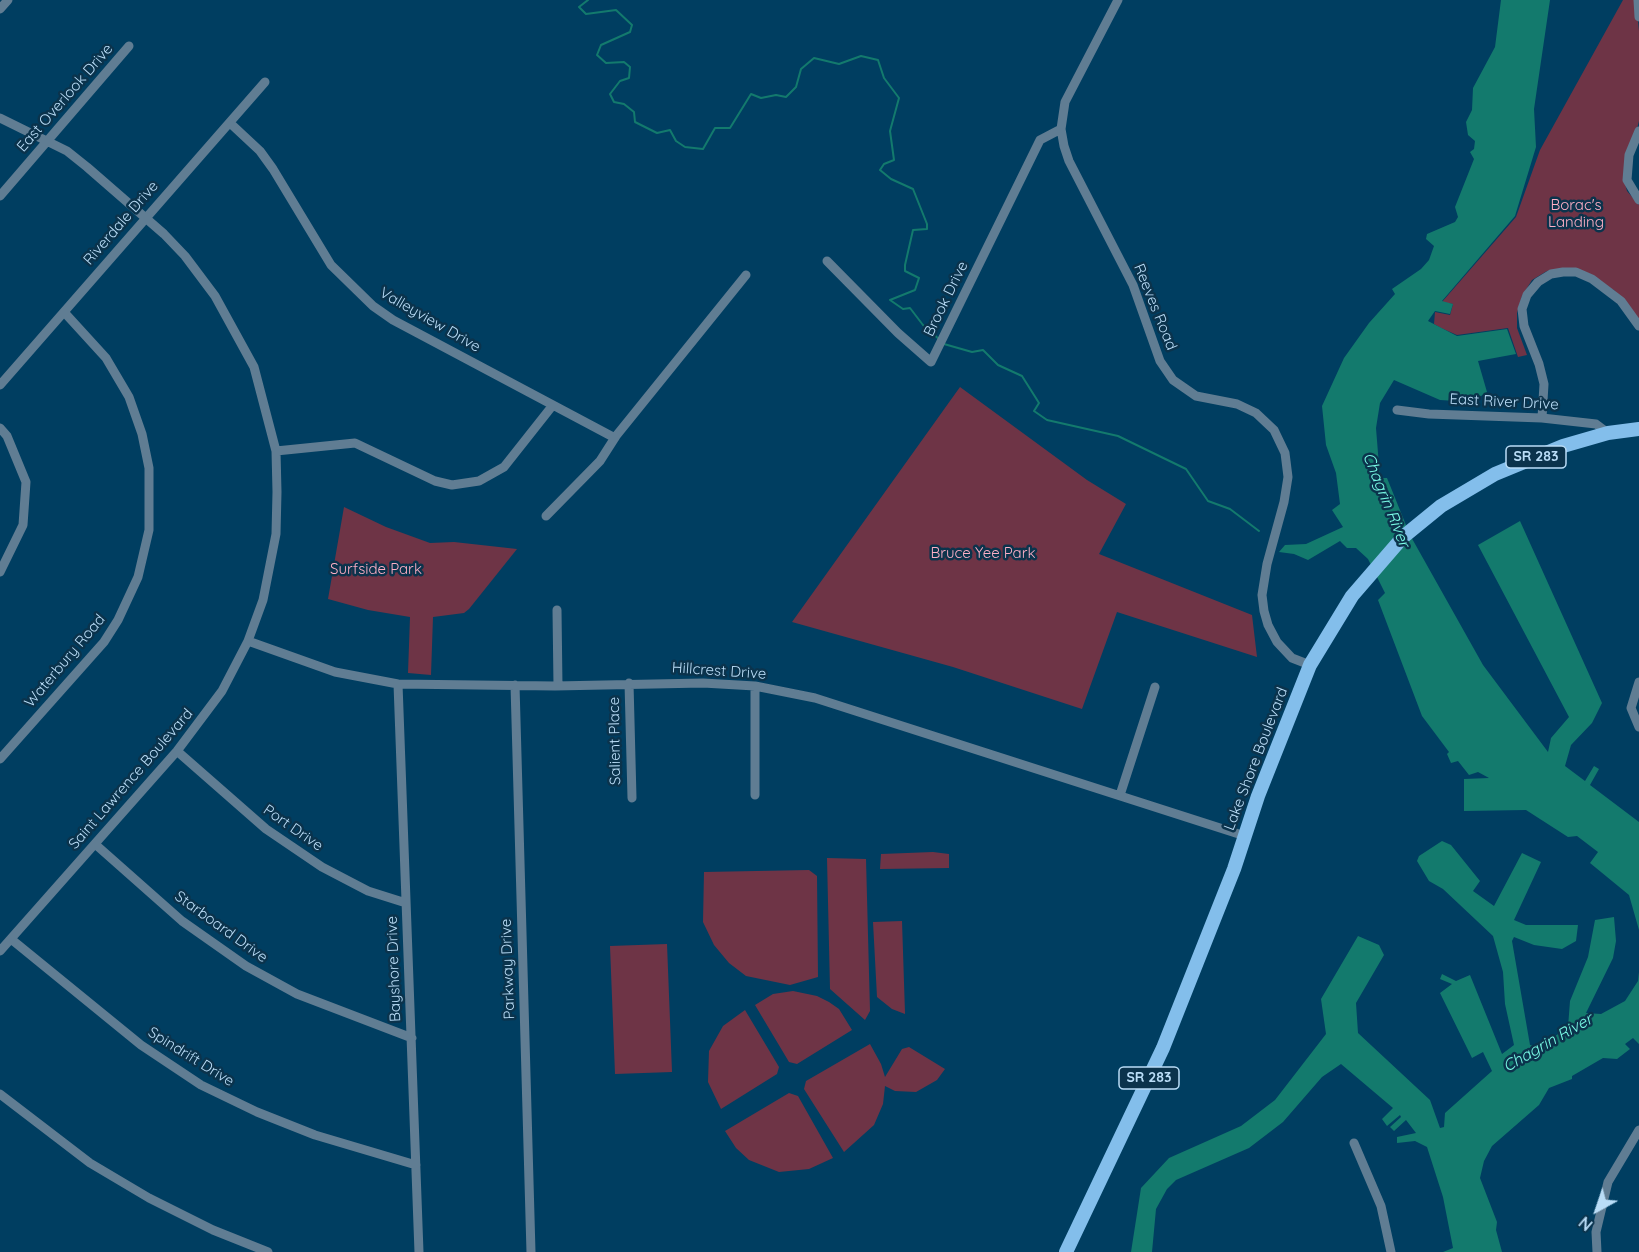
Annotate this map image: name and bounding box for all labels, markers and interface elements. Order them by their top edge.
street label: East Overlook Drive [13,40,117,156]
street label: Riverdale Drive [80,177,162,269]
park label: Borac's Landing [1548,196,1604,231]
street label: Brook Drive [920,258,972,340]
street label: Reeves Road [1130,261,1180,353]
street label: Valleyview Drive [376,284,484,356]
street label: East River Drive [1449,390,1559,414]
road number: SR 283 [1506,446,1566,468]
water label: Chagrin River [1358,450,1414,550]
park label: Bruce Yee Park [931,544,1035,562]
park label: Surfside Park [330,560,422,578]
street label: Waterbury Road [21,611,109,711]
street label: Hillcrest Drive [671,659,767,683]
street label: Lake Shore Boulevard [1220,685,1292,833]
street label: Salient Place [605,697,625,785]
street label: Saint Lawrence Boulevard [65,705,197,853]
street label: Port Drive [260,801,326,855]
street label: Starboard Drive [171,887,271,967]
street label: Bayshore Drive [383,916,405,1022]
street label: Parkway Drive [497,918,519,1020]
water label: Chagrin River [1500,1010,1596,1076]
street label: Spindrift Drive [145,1023,237,1091]
road number: SR 283 [1119,1067,1179,1089]
north arrow [1567,1180,1627,1240]
text: N [1575,1212,1596,1235]

